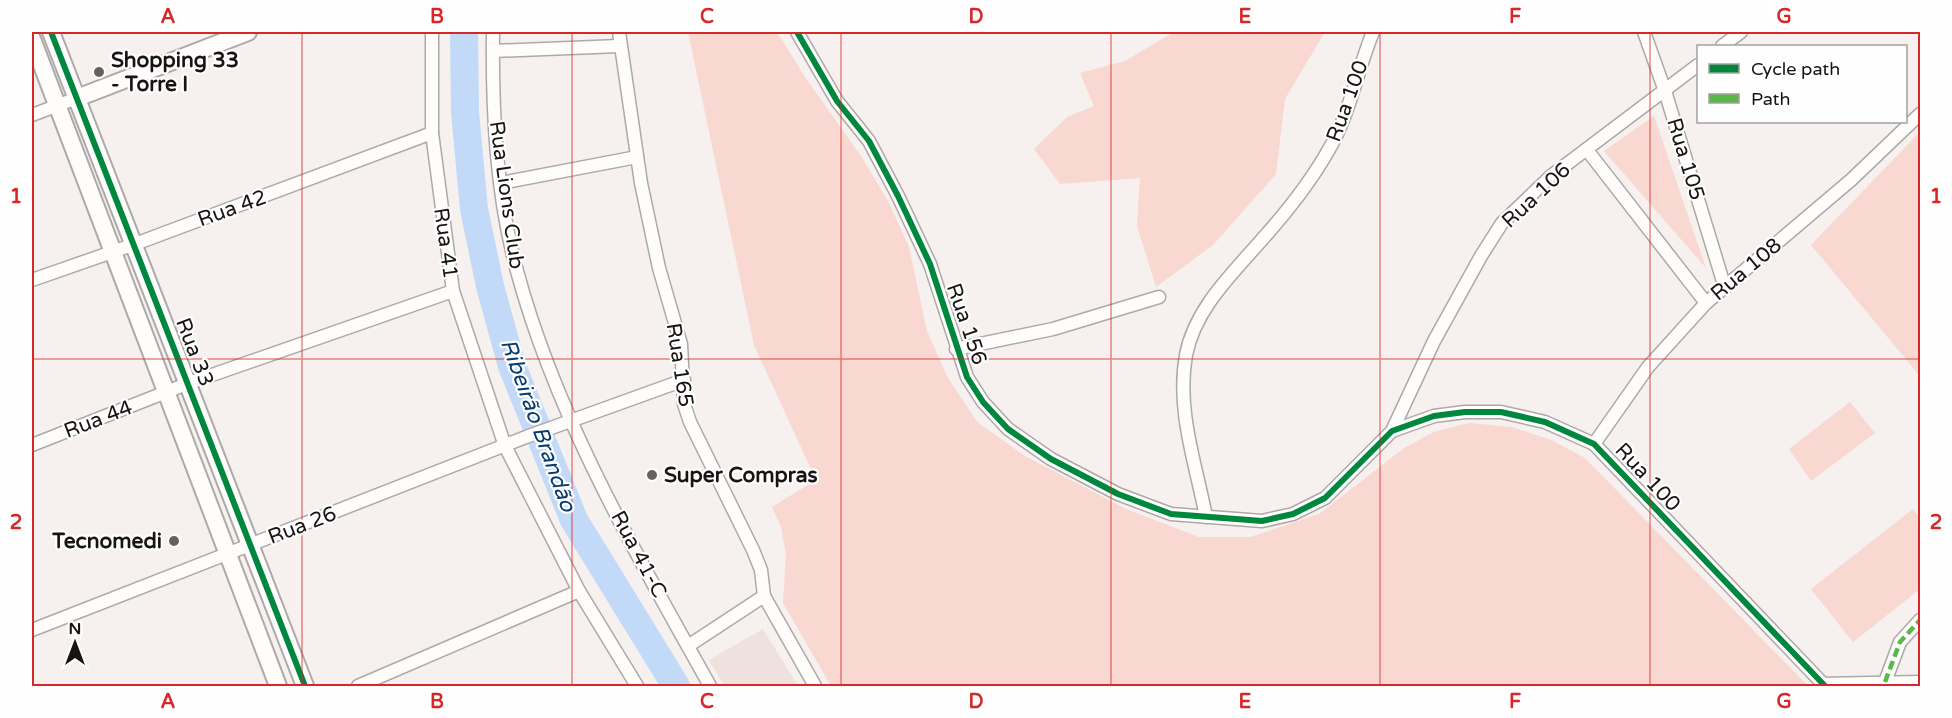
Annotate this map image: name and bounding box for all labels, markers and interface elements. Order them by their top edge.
text: A [161,5,176,29]
text: B [430,5,444,29]
text: C [700,5,714,29]
text: D [968,5,984,29]
text: E [1239,5,1252,29]
text: F [1509,5,1521,29]
text: G [1776,5,1792,29]
legend [1697,45,1907,123]
place label: Shopping 33 - Torre I [111,48,239,97]
street label: Rua 100 [1321,57,1374,145]
text: Cycle path [1751,58,1840,80]
marker: Shopping 33 - Torre I [92,65,106,79]
text: Path [1751,88,1790,110]
street label: Rua 105 [1661,115,1710,203]
street label: Rua Lions Club [484,119,529,271]
street label: Rua 106 [1497,157,1576,233]
text: 1 [10,185,22,209]
street label: Rua 42 [194,185,270,232]
text: 1 [1930,185,1942,209]
street label: Rua 41 [428,206,463,280]
street label: Rua 108 [1706,233,1787,306]
street label: Rua 156 [941,280,992,368]
street label: Rua 33 [170,314,219,390]
street label: Rua 165 [661,321,698,409]
water label: Ribeirão Brandão [495,336,582,517]
street label: Rua 44 [60,395,136,444]
street label: Rua 100 [1610,438,1686,517]
place label: Super Compras [664,463,818,488]
marker: Super Compras [645,468,659,482]
street label: Rua 26 [264,501,340,550]
street label: Rua 41-C [605,507,672,602]
text: 2 [10,511,22,535]
text: 2 [1930,511,1942,535]
place label: Tecnomedi [51,529,162,554]
marker: Tecnomedi [167,534,181,548]
north arrow [45,613,105,673]
text: N [69,619,81,639]
text: A [161,690,176,714]
text: B [430,690,444,714]
text: C [700,690,714,714]
text: D [968,690,984,714]
text: E [1239,690,1252,714]
text: F [1509,690,1521,714]
text: G [1776,690,1792,714]

